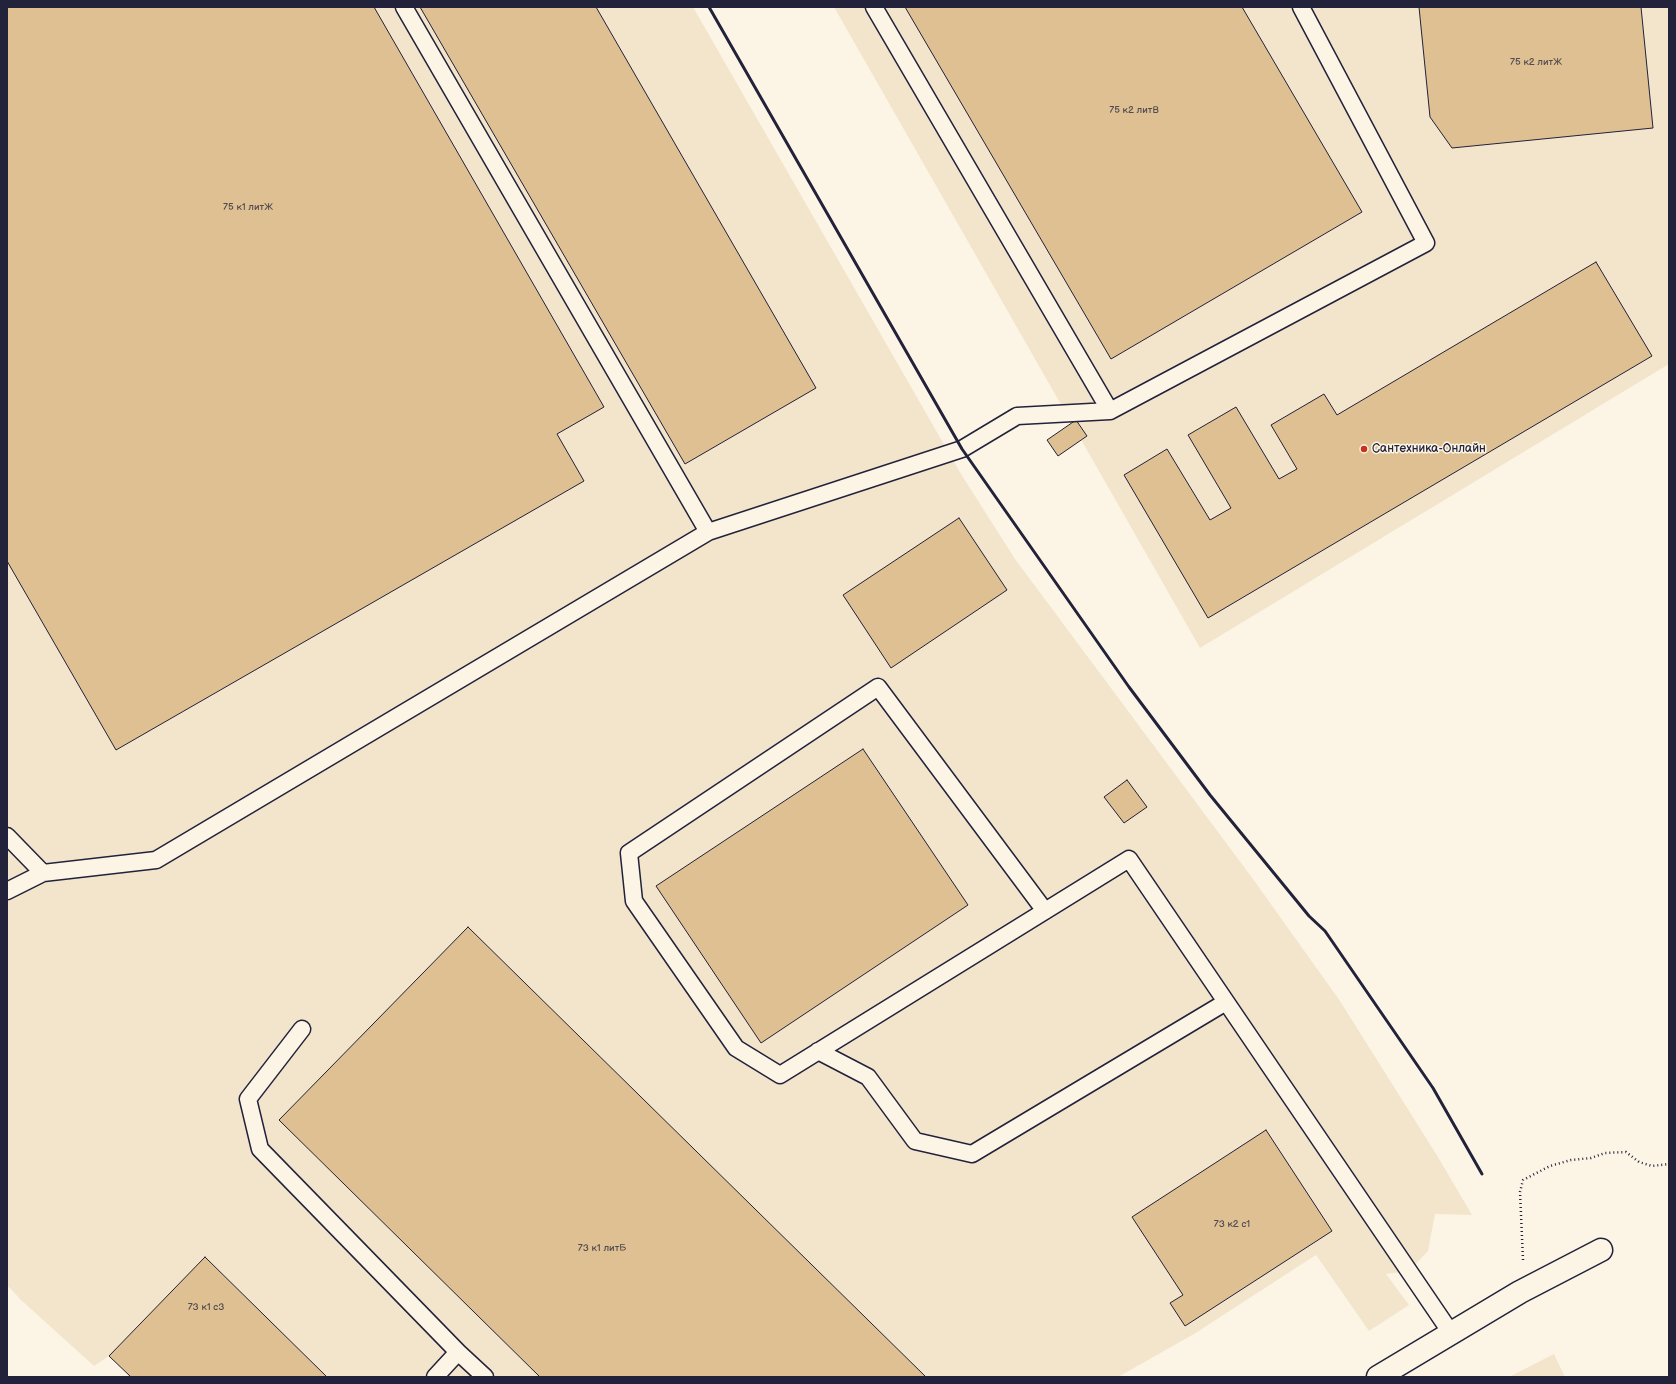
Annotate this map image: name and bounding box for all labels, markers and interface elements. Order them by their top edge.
house number: 75 к2 литЖ [1510,56,1562,68]
house number: 75 к2 литВ [1109,104,1159,116]
house number: 75 к1 литЖ [223,201,273,213]
place label: Сантехника-Онлайн [1372,442,1486,456]
marker: Сантехника-Онлайн [1359,444,1369,454]
house number: 73 к2 с1 [1214,1218,1250,1230]
house number: 73 к1 литБ [578,1242,626,1254]
house number: 73 к1 с3 [188,1301,224,1313]

